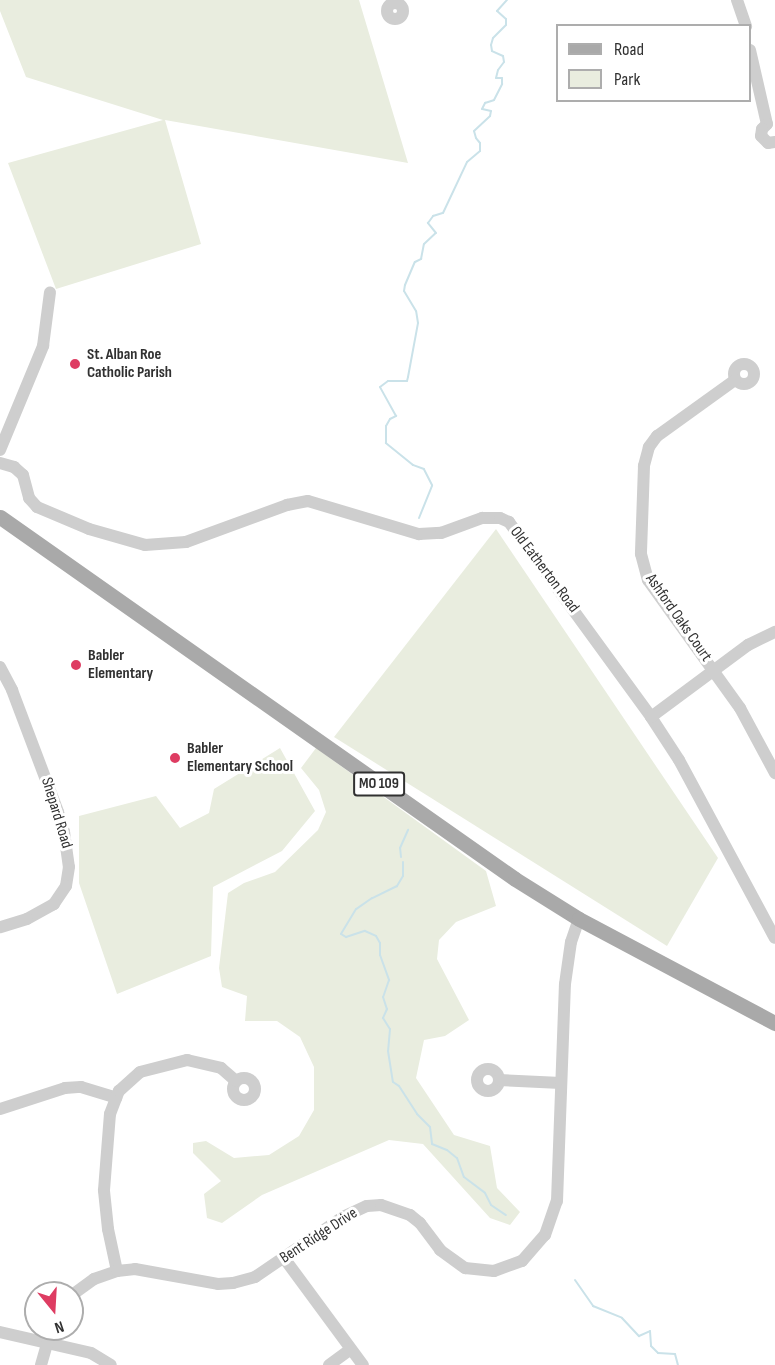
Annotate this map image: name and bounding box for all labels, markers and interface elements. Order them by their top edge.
legend [556,24,751,102]
text: Road [614,39,644,60]
text: Park [614,69,640,90]
place label: St. Alban Roe Catholic Parish [87,345,172,383]
marker: St. Alban Roe Catholic Parish [68,357,82,371]
street label: Old Eatherton Road [505,523,583,617]
street label: Ashford Oaks Court [641,570,715,666]
place label: Babler Elementary [88,646,153,684]
marker: Babler Elementary [69,658,83,672]
place label: Babler Elementary School [187,739,293,777]
marker: Babler Elementary School [168,751,182,765]
road number: MO 109 [352,772,406,796]
street label: Shepard Road [36,775,76,851]
street label: Bent Ridge Drive [277,1204,361,1268]
north arrow [24,1281,84,1341]
text: N [52,1316,66,1337]

